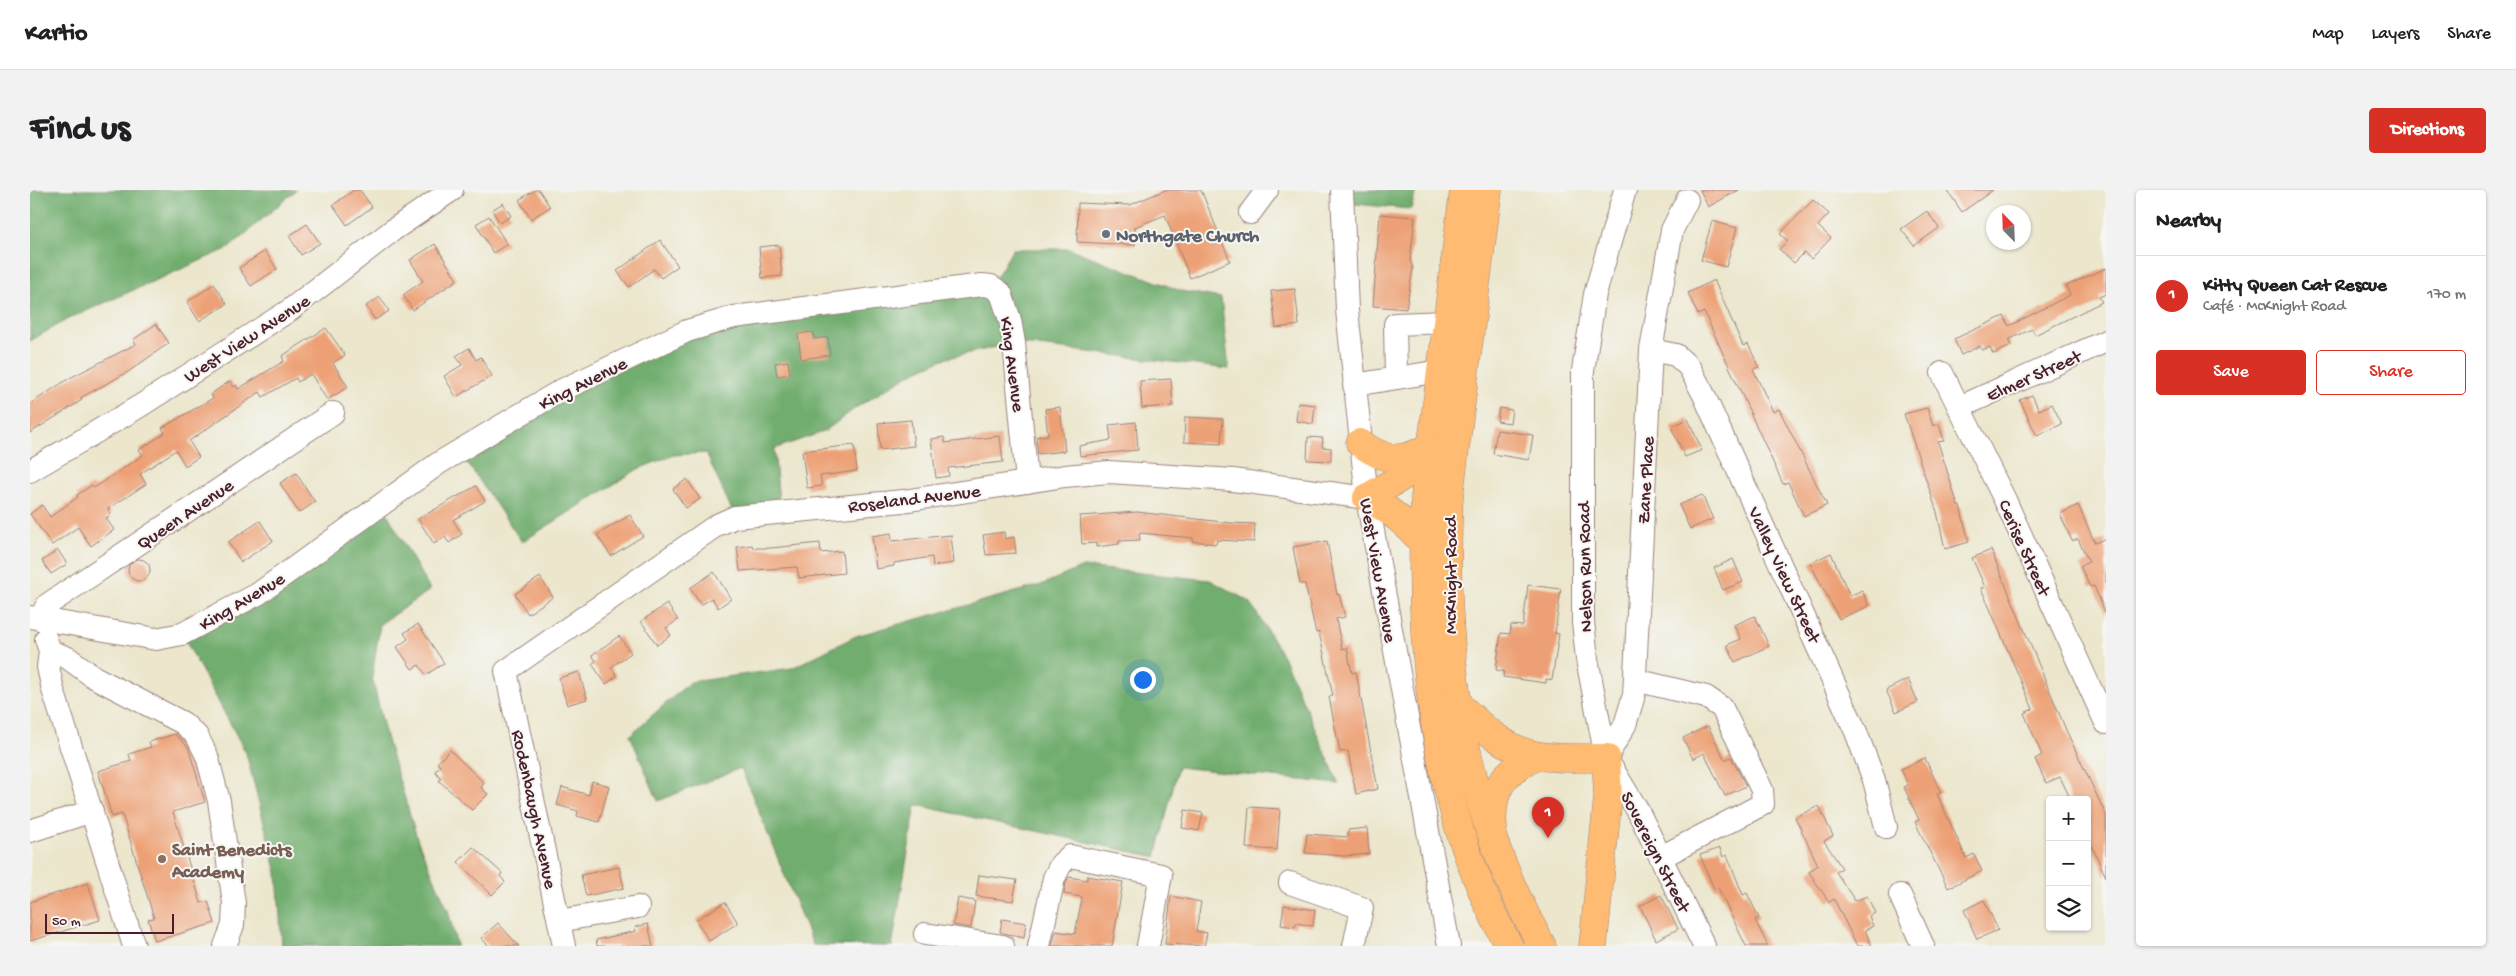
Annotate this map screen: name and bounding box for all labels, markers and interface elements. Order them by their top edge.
text: Kartio [25,20,88,49]
text: Map [2312,24,2344,45]
text: Layers [2372,24,2419,45]
text: Share [2447,24,2491,45]
button: Directions [2369,108,2486,153]
text: Find us [30,110,130,151]
north arrow [1986,205,2031,250]
text: Nearby [2156,210,2221,235]
place label: Northgate Church [1116,226,1260,249]
marker: Northgate Church [1100,228,1112,240]
text: Kitty Queen Cat Rescue [2203,275,2387,298]
text: 1 [2169,286,2175,305]
text: 170 m [2427,286,2466,305]
street label: West View Avenue [180,290,316,389]
text: Café · McKnight Road [2203,298,2346,317]
street label: King Avenue [992,315,1029,414]
street label: Elmer Street [1984,345,2087,408]
button: Save [2156,350,2306,395]
button: Share [2316,350,2466,395]
street label: King Avenue [536,353,632,417]
street label: Zane Place [1634,436,1661,525]
street label: Queen Avenue [133,475,239,557]
street label: Roseland Avenue [847,481,982,520]
street label: West View Avenue [1353,497,1401,645]
street label: Cerise Street [1991,497,2055,602]
street label: Nelson Run Road [1574,500,1599,632]
street label: Valley View Street [1741,503,1825,649]
street label: McKnight Road [1441,514,1464,634]
street label: King Avenue [196,568,290,638]
your location [1130,667,1156,693]
street label: Rodenbaugh Avenue [504,728,561,891]
street label: Sovereign Street [1614,788,1695,919]
map controls [2046,796,2091,931]
button: + [2046,796,2091,841]
pin: 1 [1532,797,1564,838]
place label: Saint Benedicts Academy [171,840,293,885]
button: − [2046,841,2091,886]
marker: Saint Benedicts Academy [156,853,168,865]
button: layers [2046,886,2091,931]
scale bar [45,911,174,934]
text: 50 m [52,914,81,931]

